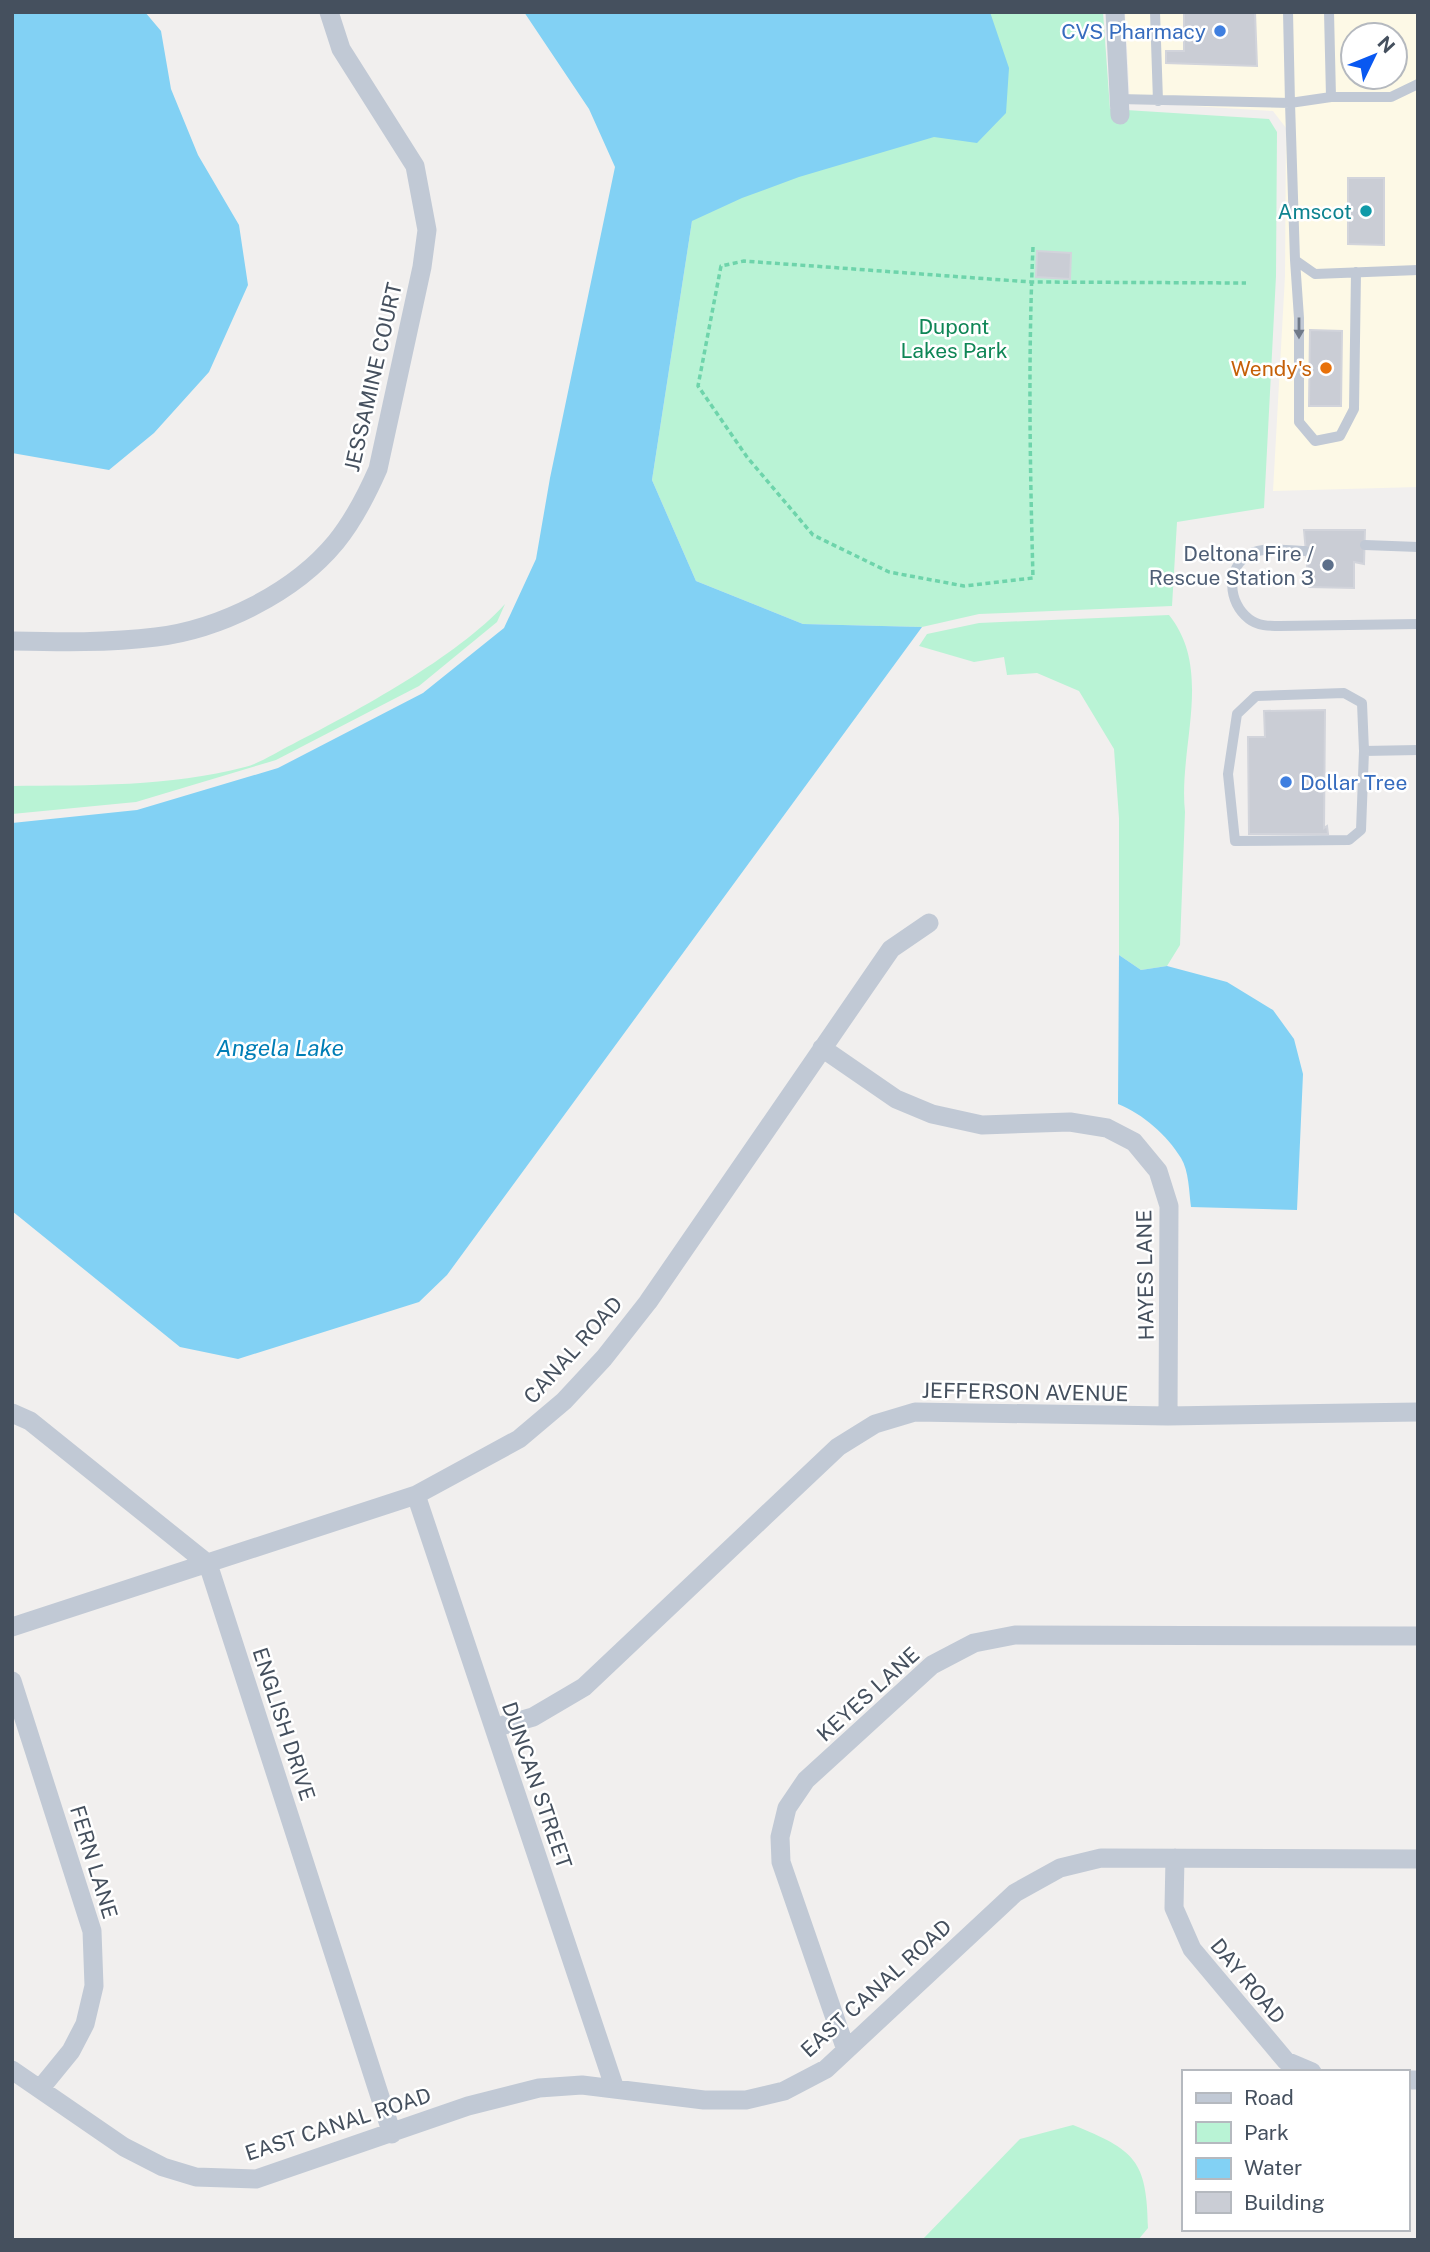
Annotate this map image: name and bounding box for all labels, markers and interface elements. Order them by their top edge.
place label: CVS Pharmacy [1061,19,1206,44]
north arrow [1339,21,1409,91]
marker: CVS Pharmacy [1212,23,1228,39]
text: N [1373,31,1400,57]
place label: Amscot [1278,199,1352,224]
marker: Amscot [1358,203,1374,219]
street label: JESSAMINE COURT [339,280,407,474]
park label: Dupont Lakes Park [901,314,1008,363]
one-way arrow [1293,317,1305,339]
place label: Wendy's [1231,356,1312,381]
marker: Wendy's [1318,360,1334,376]
place label: Deltona Fire / Rescue Station 3 [1149,541,1315,590]
marker: Deltona Fire / Rescue Station 3 [1320,557,1336,573]
place label: Dollar Tree [1300,770,1407,795]
marker: Dollar Tree [1278,774,1294,790]
water label: Angela Lake [216,1034,344,1061]
street label: HAYES LANE [1131,1209,1159,1341]
street label: CANAL ROAD [518,1291,628,1409]
street label: JEFFERSON AVENUE [921,1378,1129,1406]
street label: KEYES LANE [812,1642,924,1746]
street label: ENGLISH DRIVE [247,1644,321,1804]
street label: DUNCAN STREET [497,1698,577,1872]
street label: FERN LANE [65,1802,123,1922]
street label: EAST CANAL ROAD [796,1914,956,2062]
street label: DAY ROAD [1205,1933,1291,2029]
legend [1182,2070,1409,2231]
street label: EAST CANAL ROAD [242,2082,434,2166]
text: Road [1244,2085,1294,2110]
text: Park [1244,2120,1289,2145]
text: Water [1244,2155,1302,2180]
text: Building [1244,2190,1325,2215]

